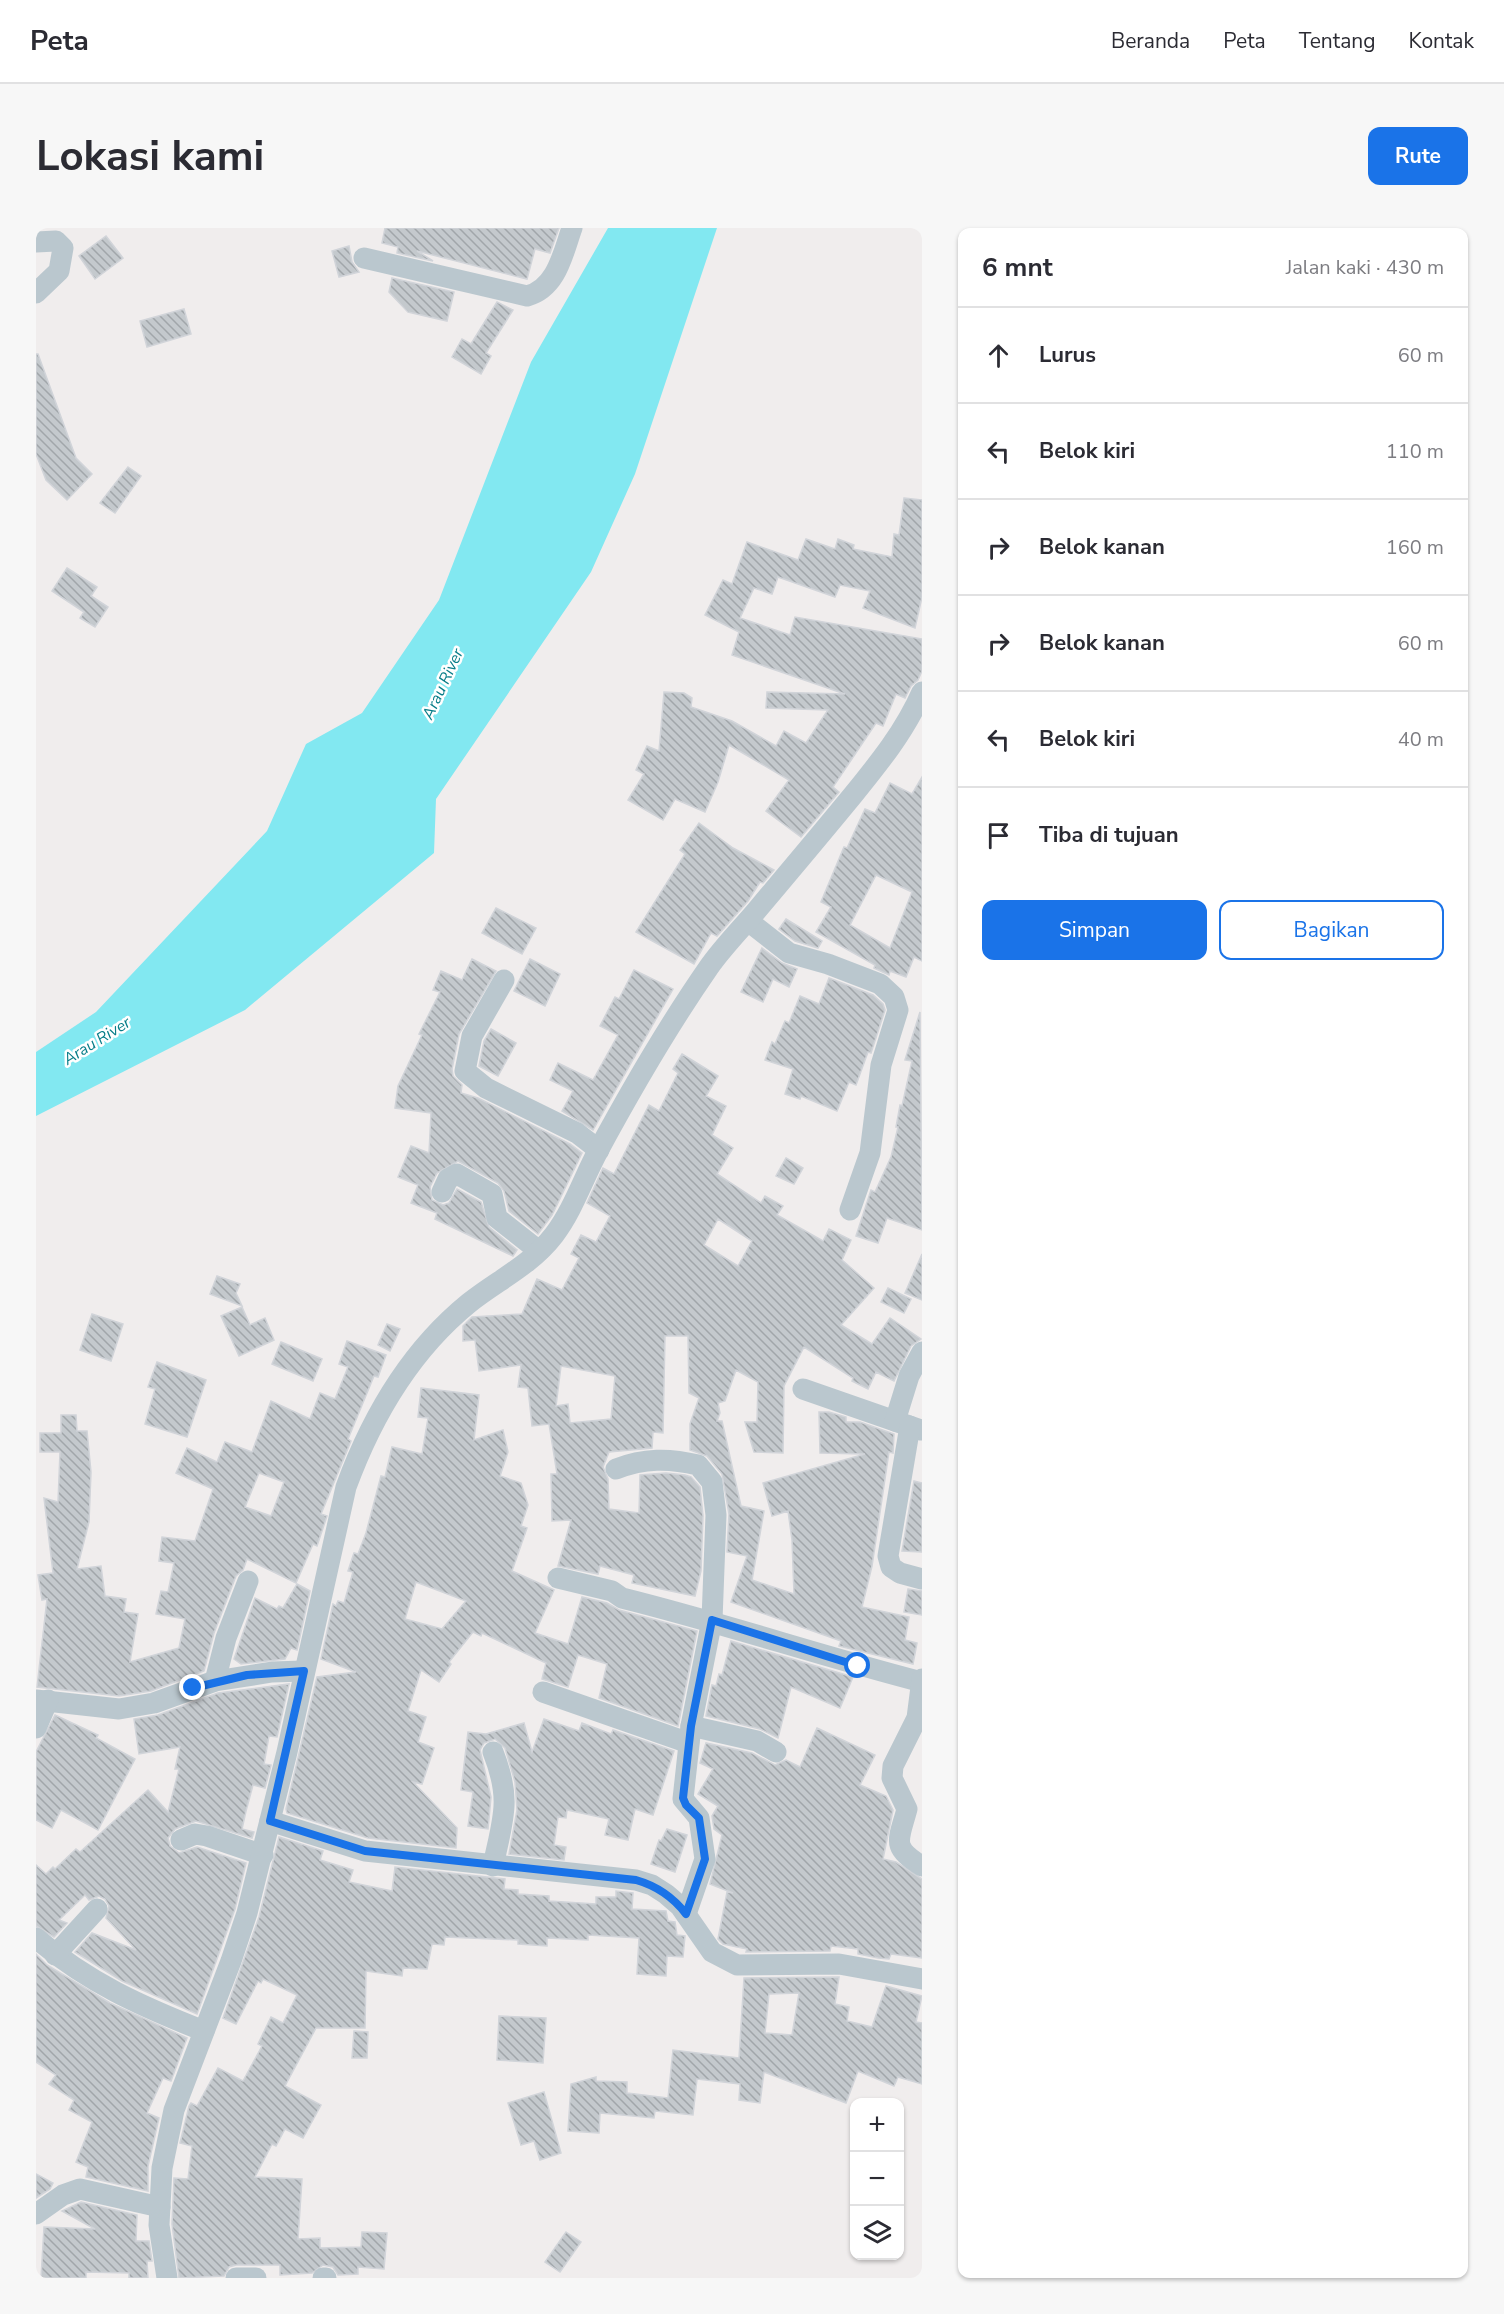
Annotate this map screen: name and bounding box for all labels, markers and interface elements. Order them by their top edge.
text: Peta [30,22,89,60]
text: Beranda [1111,27,1190,55]
text: Peta [1223,27,1266,55]
text: Tentang [1299,27,1376,55]
text: Kontak [1409,27,1474,55]
button: Rute [1368,127,1468,185]
text: Lokasi kami [36,128,264,185]
text: 6 mnt [982,250,1053,285]
text: Jalan kaki · 430 m [1286,254,1444,281]
icon: ahead [982,339,1015,372]
text: Lurus [1039,340,1096,370]
text: 60 m [1398,342,1444,369]
icon: left [982,435,1015,468]
text: Belok kiri [1039,436,1135,466]
text: 110 m [1386,438,1444,465]
icon: right [982,531,1015,564]
text: Belok kanan [1039,532,1165,562]
text: 160 m [1386,534,1444,561]
icon: right [982,627,1015,660]
text: Belok kanan [1039,628,1165,658]
text: 60 m [1398,630,1444,657]
water label: Arau River [417,644,469,724]
icon: left [982,723,1015,756]
text: Belok kiri [1039,724,1135,754]
text: 40 m [1398,726,1444,753]
icon: arrive [982,819,1015,852]
text: Tiba di tujuan [1039,820,1179,850]
button: Simpan [982,900,1207,960]
button: Bagikan [1219,900,1444,960]
water label: Arau River [58,1011,136,1071]
route start [844,1652,870,1678]
route end [179,1674,205,1700]
map controls [850,2098,904,2260]
button: + [850,2098,904,2152]
button: − [850,2152,904,2206]
button: layers [850,2206,904,2260]

